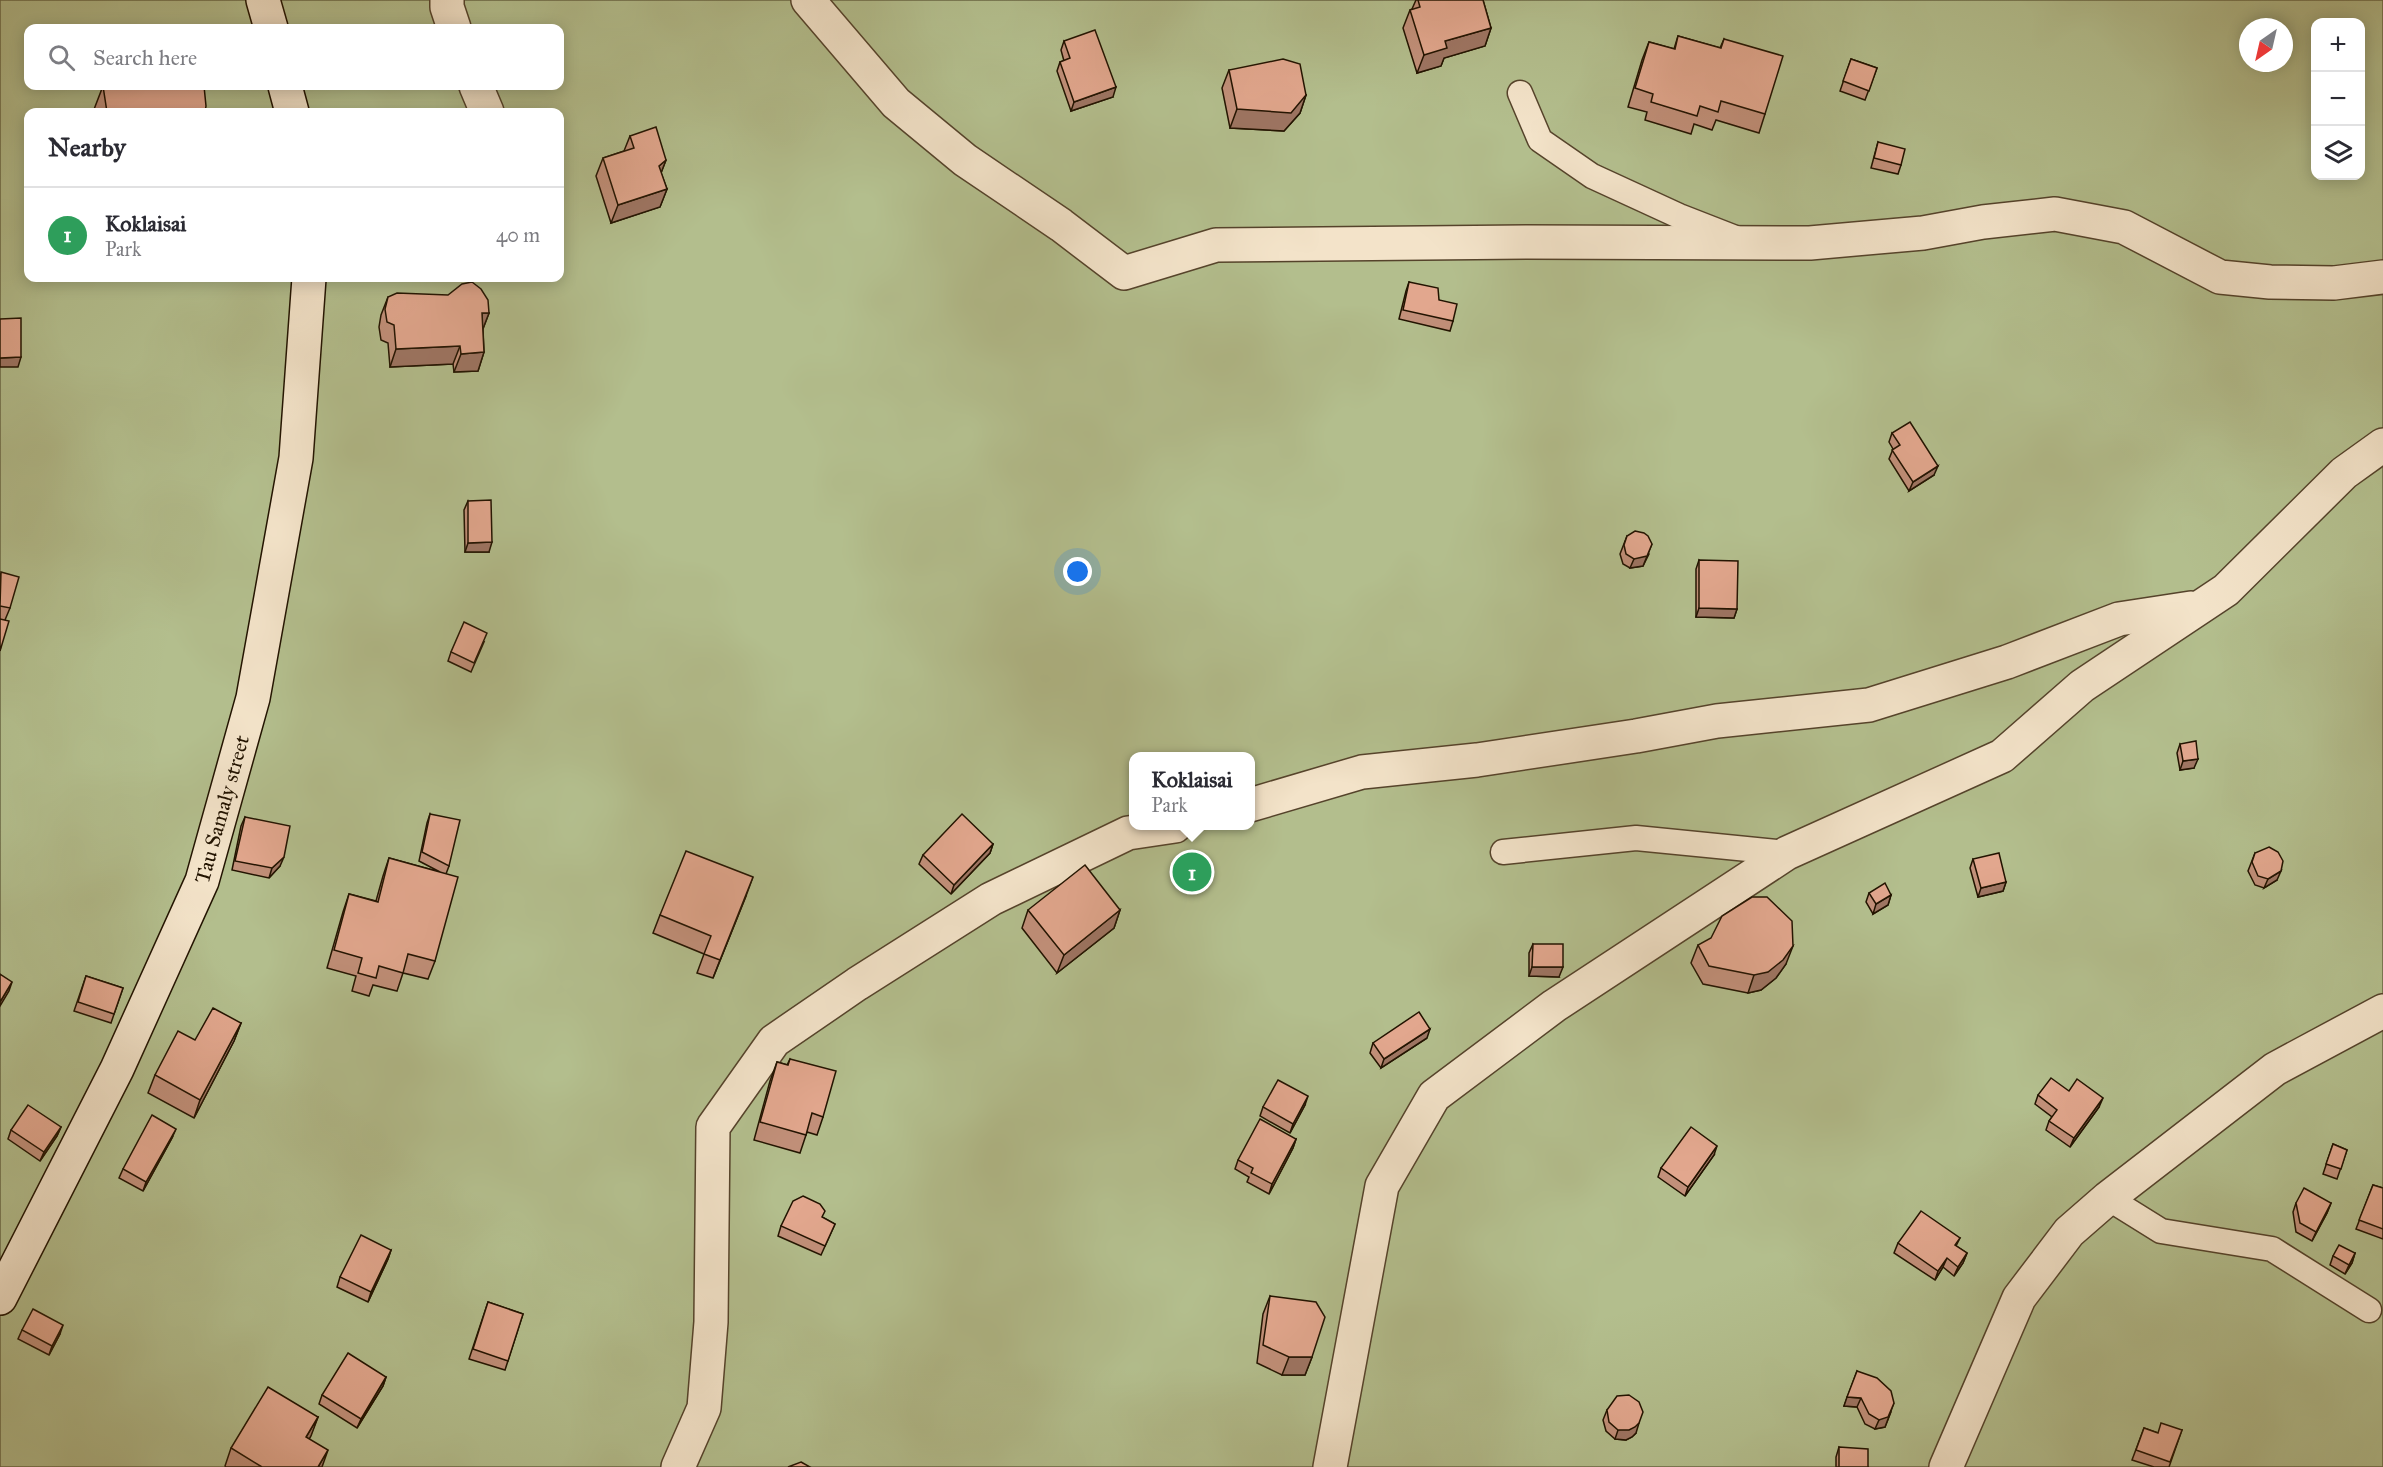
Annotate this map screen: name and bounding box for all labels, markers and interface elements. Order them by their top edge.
north arrow [2239,18,2293,72]
map controls [2311,18,2365,180]
button: + [2311,18,2365,72]
search box [24,24,564,90]
icon: search [45,41,78,74]
text: Search here [93,44,197,71]
button: − [2311,72,2365,126]
button: layers [2311,126,2365,180]
text: Nearby [48,131,126,163]
text: Koklaisai [105,210,186,237]
text: 1 [64,223,71,247]
text: 40 m [496,223,540,247]
text: Park [105,237,141,261]
your location [1063,557,1092,586]
street label: Tau Samaly street [189,732,255,886]
popup [1129,752,1255,830]
text: Koklaisai [1151,766,1233,793]
text: Park [1151,793,1188,817]
pin: 1 [1172,850,1212,894]

